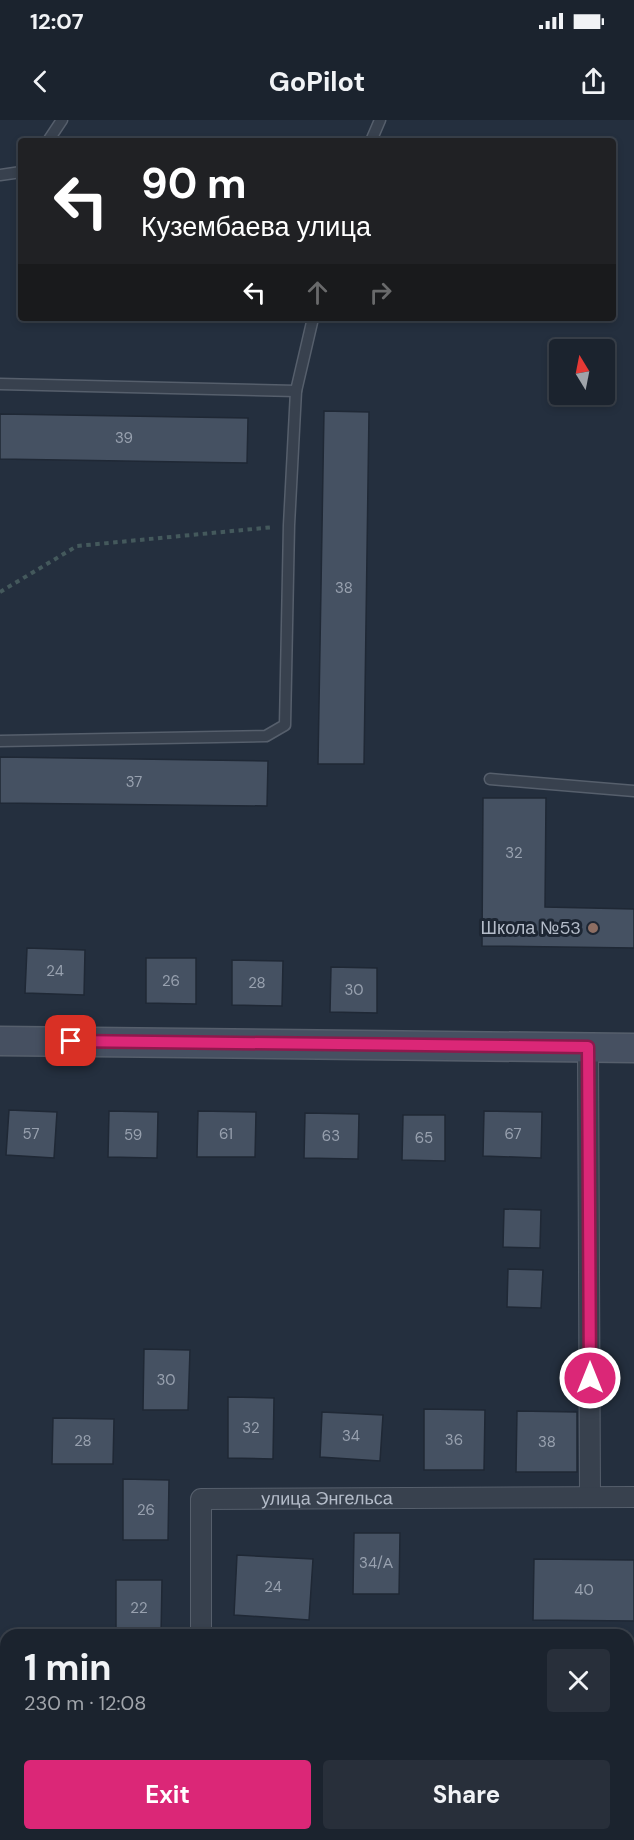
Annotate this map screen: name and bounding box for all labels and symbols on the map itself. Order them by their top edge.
north arrow [549,339,615,405]
house number: 39 [115,428,133,448]
house number: 38 [335,578,353,598]
house number: 37 [126,772,142,792]
house number: 32 [505,843,523,863]
place label: Школа №53 [481,916,581,940]
marker: Школа №53 [586,921,600,935]
house number: 24 [46,961,64,981]
house number: 26 [162,971,180,991]
house number: 28 [248,973,266,993]
house number: 30 [344,980,364,1000]
pin [45,1015,96,1066]
house number: 57 [23,1124,39,1144]
house number: 61 [219,1124,233,1144]
house number: 67 [504,1124,522,1144]
house number: 59 [124,1125,142,1145]
house number: 63 [322,1126,340,1146]
house number: 65 [415,1128,433,1148]
position arrow [558,1346,622,1410]
house number: 30 [156,1370,176,1390]
house number: 32 [242,1418,260,1438]
house number: 34 [342,1426,360,1446]
house number: 36 [445,1430,463,1450]
house number: 28 [74,1431,92,1451]
house number: 38 [538,1432,556,1452]
street label: улица Энгельса [261,1486,394,1511]
house number: 26 [137,1500,155,1520]
house number: 34/А [359,1553,393,1573]
house number: 24 [264,1577,282,1597]
house number: 40 [574,1580,594,1600]
house number: 22 [130,1598,148,1618]

